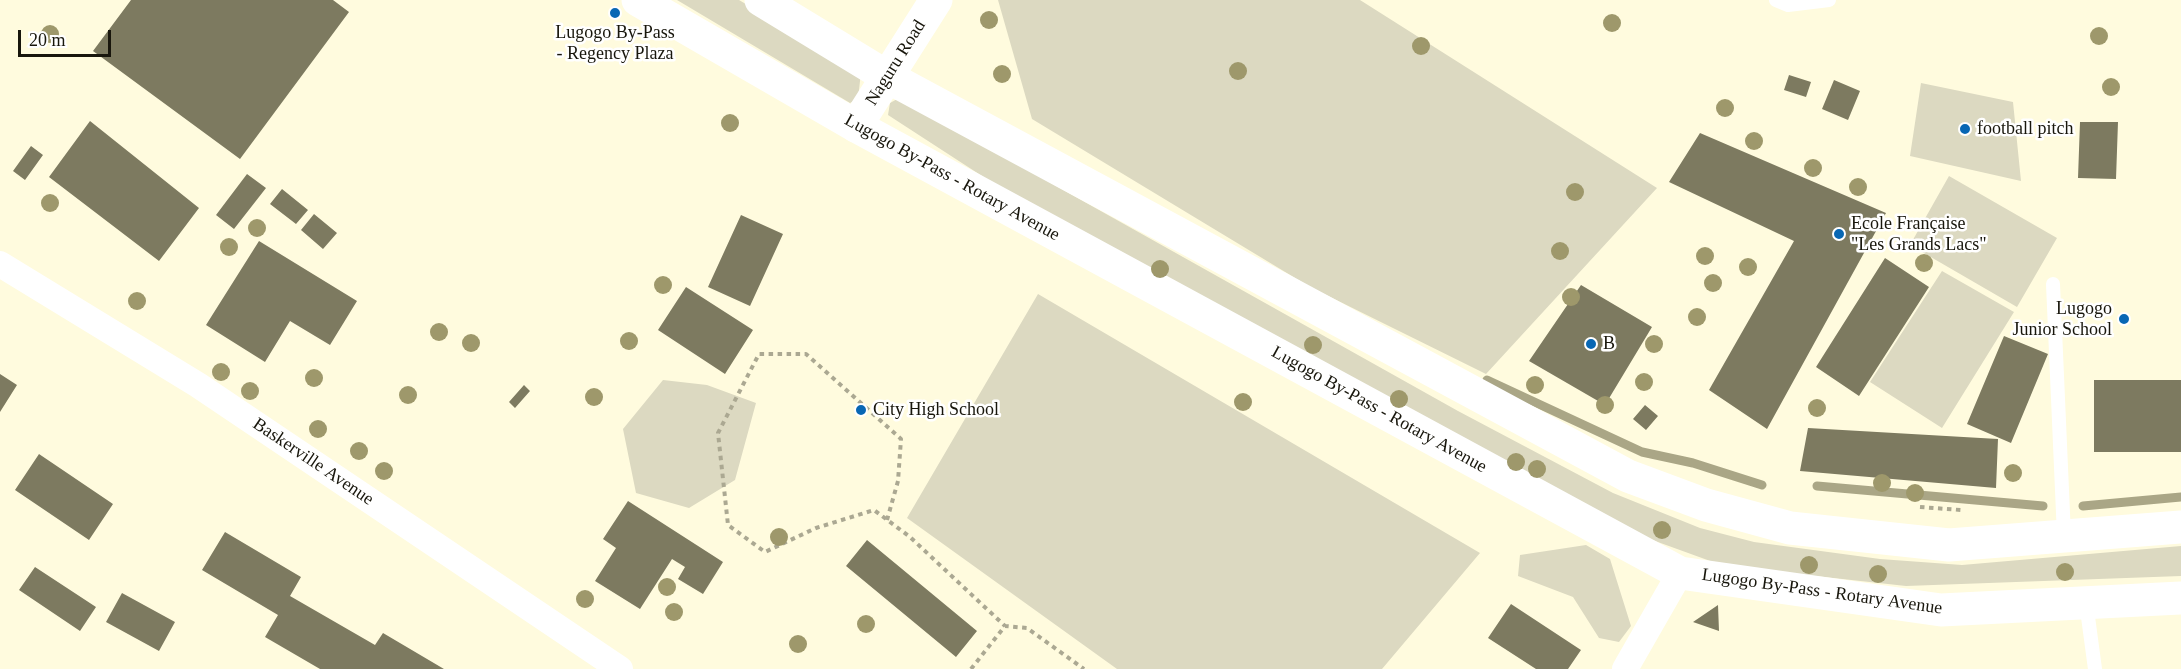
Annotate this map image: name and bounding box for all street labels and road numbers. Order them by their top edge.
street label: Naguru Road [861,16,931,110]
street label: Lugogo By-Pass - Rotary Avenue [841,110,1063,246]
street label: Lugogo By-Pass - Rotary Avenue [1268,342,1490,478]
street label: Baskerville Avenue [248,414,378,510]
street label: Lugogo By-Pass - Rotary Avenue [1700,564,1944,620]

